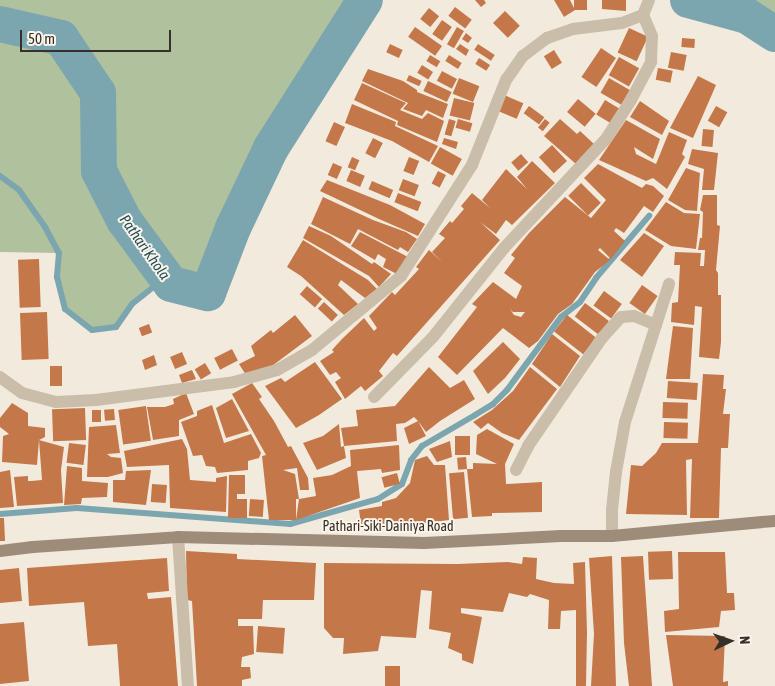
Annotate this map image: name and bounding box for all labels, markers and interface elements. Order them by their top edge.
scale bar [22,20,174,52]
text: 50 m [28,30,55,47]
water label: Pathari Khola [116,211,174,283]
street label: Pathari-Siki-Dainiya Road [322,518,454,534]
north arrow [705,616,755,666]
text: N [737,636,753,645]

